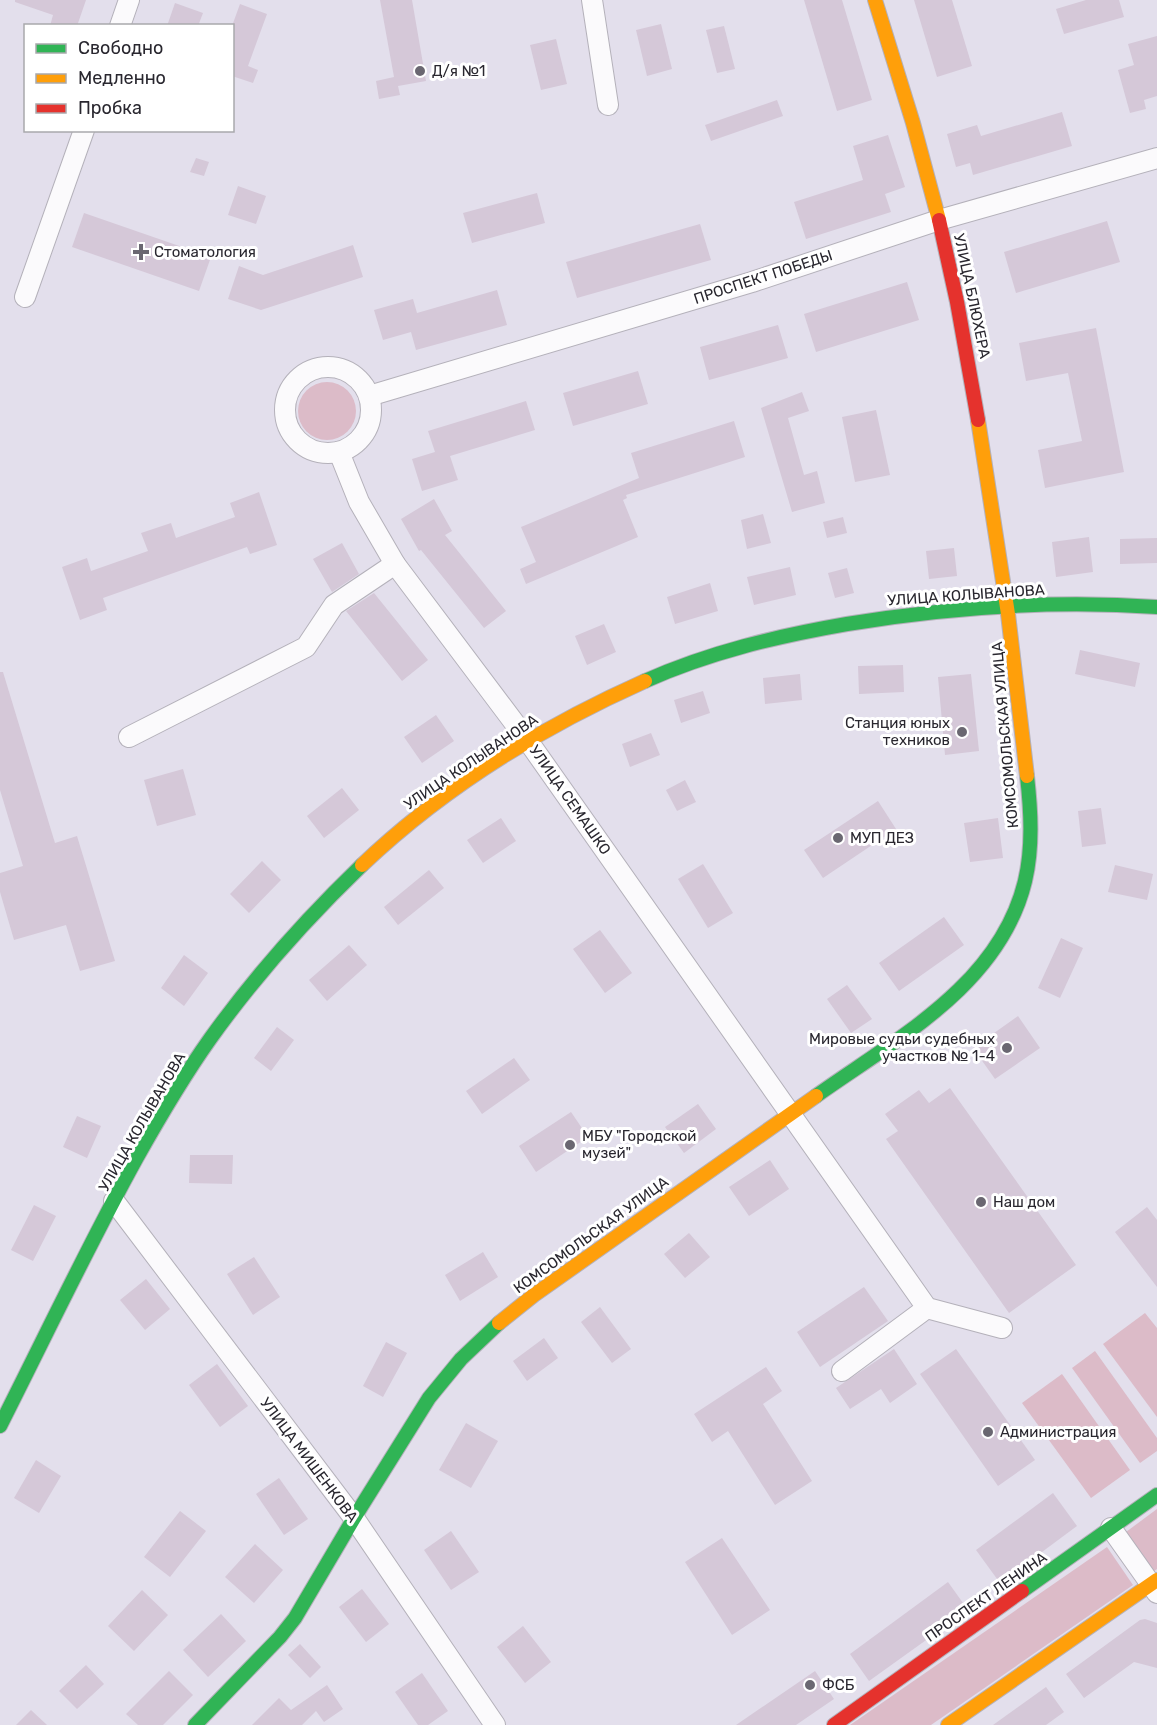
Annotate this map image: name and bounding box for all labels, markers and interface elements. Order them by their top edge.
legend [24,24,234,132]
text: Свободно [78,37,163,59]
place label: Д/я №1 [432,62,485,80]
marker: Д/я №1 [413,64,427,78]
text: Медленно [78,67,166,89]
text: Пробка [78,97,142,119]
street label: УЛИЦА БЛЮХЕРА [950,232,994,360]
marker: Стоматология [132,243,150,261]
place label: Стоматология [154,243,256,261]
street label: ПРОСПЕКТ ПОБЕДЫ [691,246,835,308]
street label: УЛИЦА КОЛЫВАНОВА [887,581,1045,609]
street label: КОМСОМОЛЬСКАЯ УЛИЦА [988,641,1022,829]
street label: УЛИЦА КОЛЫВАНОВА [401,710,541,814]
place label: Станция юных техников [845,714,950,749]
marker: Станция юных техников [955,725,969,739]
street label: УЛИЦА СЕМАШКО [526,742,614,858]
place label: МУП ДЕЗ [850,829,914,847]
marker: МУП ДЕЗ [831,831,845,845]
place label: Мировые судьи судебных участков № 1-4 [809,1030,995,1065]
marker: Мировые судьи судебных участков № 1-4 [1000,1041,1014,1055]
street label: УЛИЦА КОЛЫВАНОВА [95,1049,189,1195]
place label: МБУ "Городской музей" [582,1127,696,1162]
marker: МБУ "Городской музей" [563,1138,577,1152]
street label: КОМСОМОЛЬСКАЯ УЛИЦА [510,1173,672,1297]
place label: Наш дом [993,1193,1055,1211]
marker: Наш дом [974,1195,988,1209]
street label: УЛИЦА МИШЕНКОВА [256,1394,362,1526]
place label: Администрация [1000,1423,1116,1441]
marker: Администрация [981,1425,995,1439]
street label: ПРОСПЕКТ ЛЕНИНА [922,1548,1050,1646]
place label: ФСБ [822,1676,855,1694]
marker: ФСБ [803,1678,817,1692]

